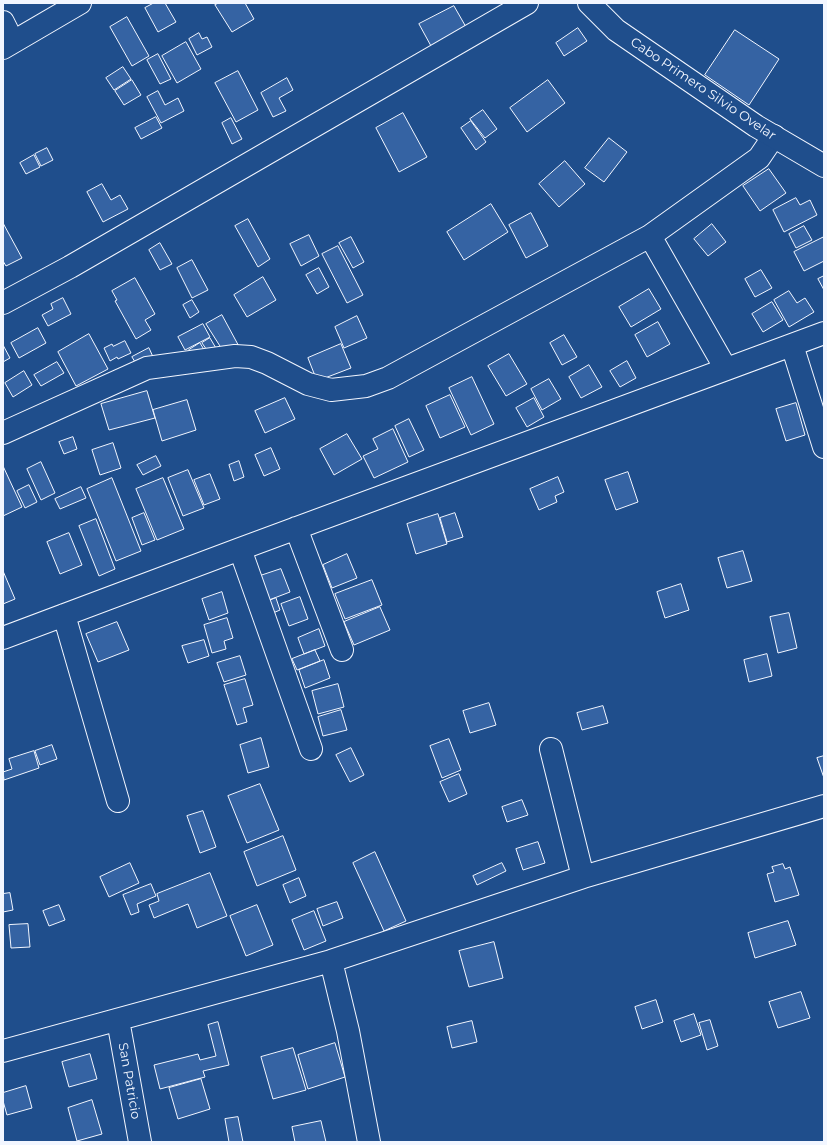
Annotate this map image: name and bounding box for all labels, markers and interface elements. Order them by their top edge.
street label: Cabo Primero Silvio Ovelar [627,34,779,144]
street label: San Patricio [115,1042,143,1120]

